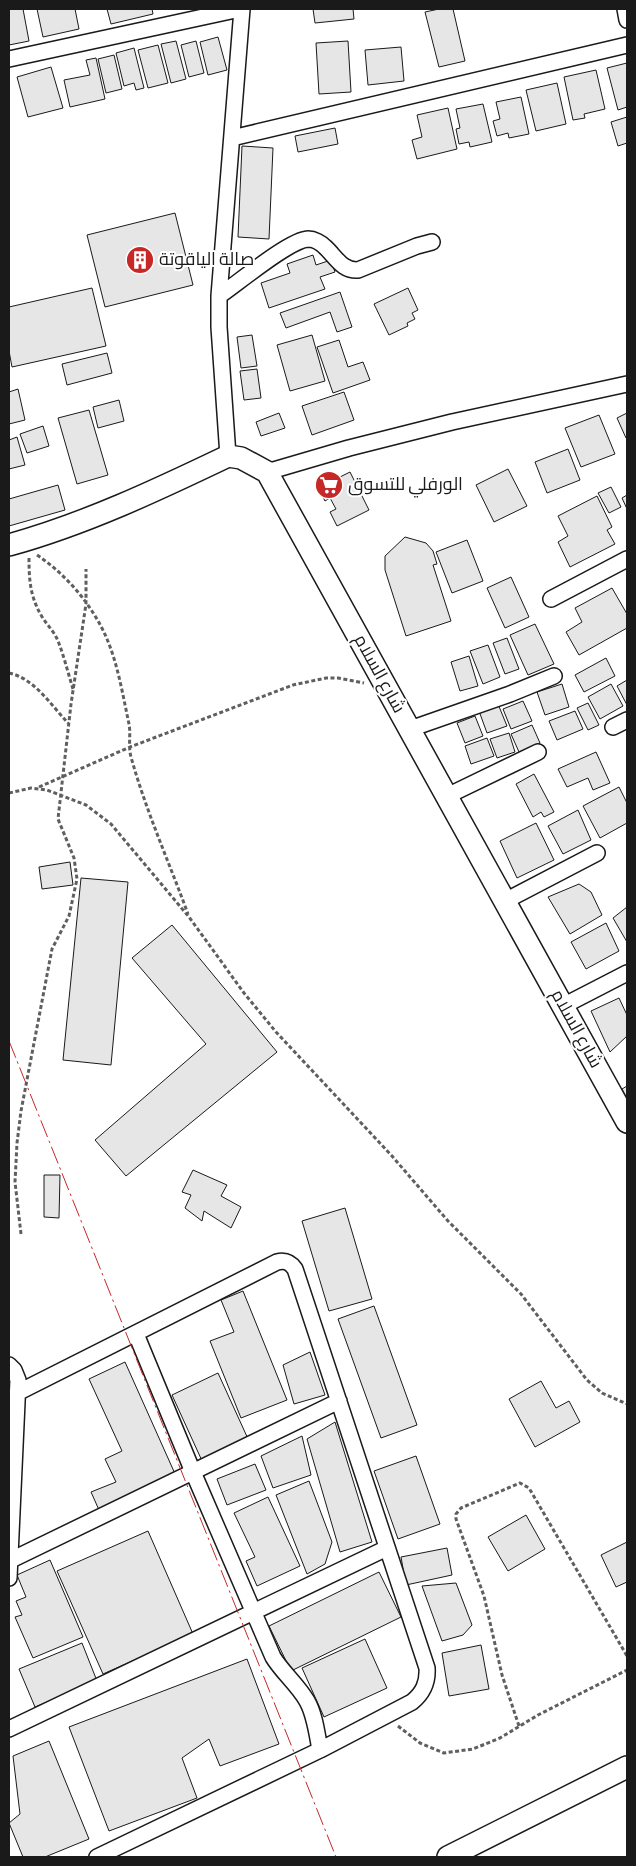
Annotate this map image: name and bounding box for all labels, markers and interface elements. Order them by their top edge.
building icon: صالة الياقوتة [125,245,155,275]
place label: صالة الياقوتة [159,251,254,270]
supermarket icon: الورفلي للتسوق [314,470,344,500]
place label: الورفلي للتسوق [348,476,463,498]
street label: شارع السلام [348,631,409,717]
street label: شارع السلام [545,986,606,1072]

